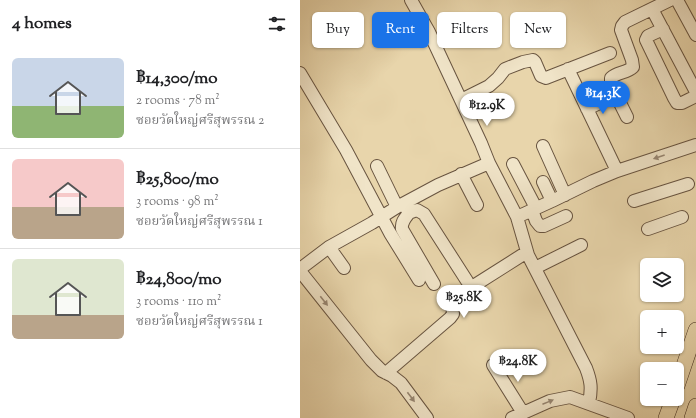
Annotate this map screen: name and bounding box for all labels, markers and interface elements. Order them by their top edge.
text: 4 homes [12,12,72,36]
chip: Buy [312,12,364,48]
chip: Rent [372,12,429,48]
chip: Filters [437,12,502,48]
chip: New [510,12,566,48]
icon: filters [266,13,288,35]
text: ฿14,300/mo [136,67,218,91]
icon: home [44,74,92,122]
pin: ฿14.3K [570,81,636,115]
text: ฿14.3K [585,85,621,103]
text: 2 rooms · 78 m² [136,92,220,110]
pin: ฿12.9K [454,93,520,127]
text: ฿12.9K [469,97,505,115]
text: ซอยวัดใหญ่ศรีสุพรรณ 2 [136,112,264,130]
one-way arrow [653,154,665,160]
text: ฿25,800/mo [136,168,219,192]
icon: home [44,175,92,223]
text: 3 rooms · 98 m² [136,193,219,211]
text: ซอยวัดใหญ่ศรีสุพรรณ 1 [136,213,263,231]
map controls [640,258,684,406]
button: layers [640,258,684,302]
text: ฿24,800/mo [136,268,222,292]
icon: home [44,275,92,323]
pin: ฿25.8K [431,285,497,319]
text: ฿25.8K [446,289,483,307]
text: 3 rooms · 110 m² [136,293,221,311]
one-way arrow [320,296,329,307]
button: + [640,310,684,354]
text: ซอยวัดใหญ่ศรีสุพรรณ 1 [136,313,263,331]
pin: ฿24.8K [485,349,551,383]
text: ฿24.8K [498,353,538,371]
button: − [640,362,684,406]
one-way arrow [407,392,415,402]
one-way arrow [542,399,554,405]

